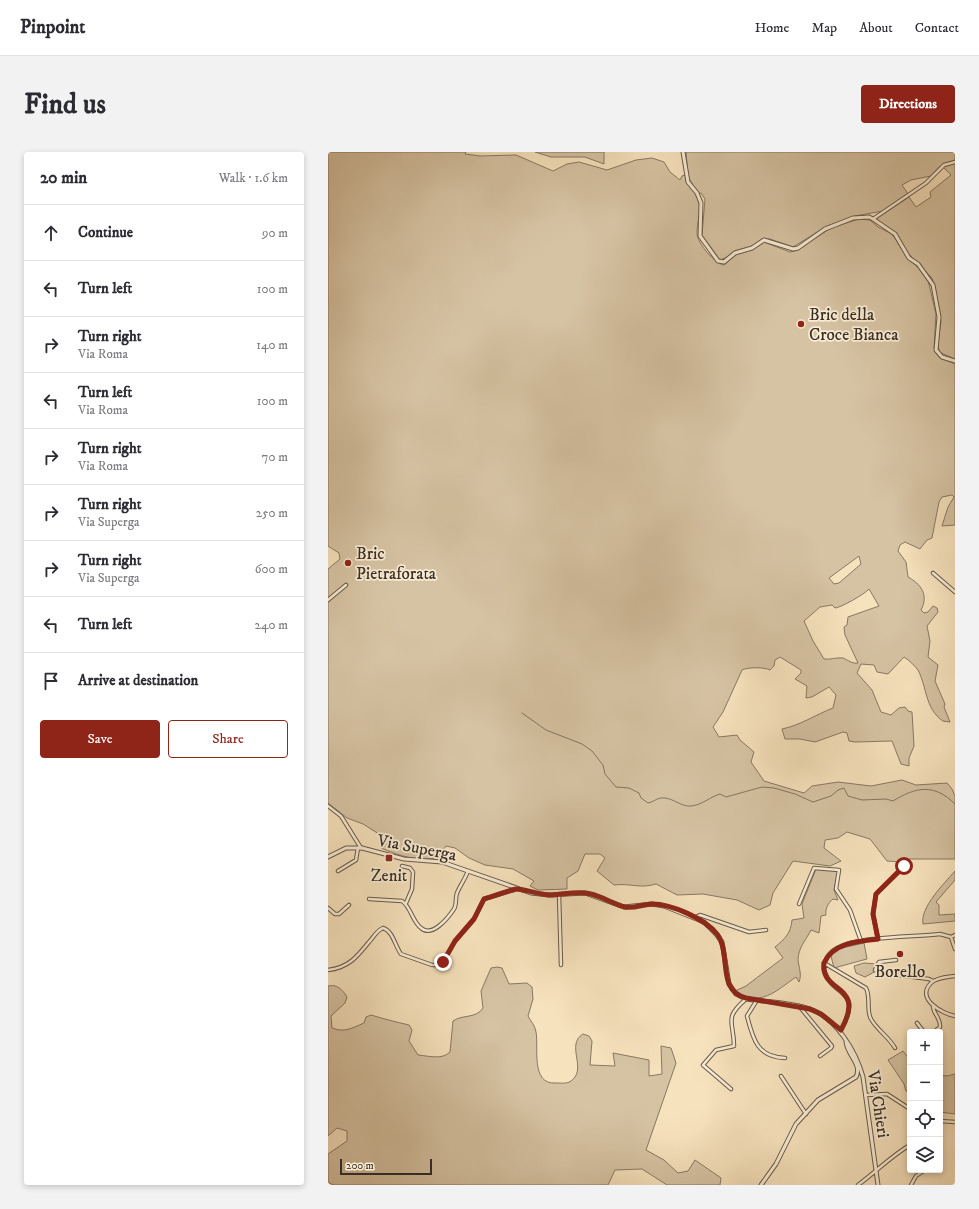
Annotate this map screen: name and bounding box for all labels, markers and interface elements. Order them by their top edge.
text: Pinpoint [20,16,85,39]
text: Home [755,19,789,37]
text: Map [811,19,837,37]
text: About [859,19,893,37]
text: Contact [915,19,959,37]
button: Directions [861,85,955,123]
text: Find us [24,87,106,122]
text: 20 min [40,167,87,189]
text: Walk · 1.6 km [219,170,288,186]
icon: ahead [40,222,62,244]
text: Continue [78,223,133,242]
text: 90 m [262,225,288,241]
icon: left [40,278,62,300]
text: Turn left [78,279,132,298]
text: 100 m [257,281,288,297]
place label: Bric della Croce Bianca [809,304,899,346]
marker: Bric della Croce Bianca [796,319,806,329]
text: Turn right [78,327,141,346]
icon: right [40,334,62,356]
text: 140 m [256,337,288,353]
text: Via Roma [78,346,128,362]
text: Turn left [78,383,132,402]
icon: left [40,390,62,412]
text: 100 m [257,393,288,409]
text: Via Roma [78,402,128,418]
text: Turn right [78,439,141,458]
icon: right [40,446,62,468]
text: 70 m [262,449,288,465]
text: Via Roma [78,458,128,474]
text: Turn right [78,495,141,514]
icon: right [40,502,62,524]
text: 250 m [256,505,288,521]
text: Via Superga [78,514,139,530]
place label: Bric Pietraforata [356,543,437,585]
text: Turn right [78,551,141,570]
icon: right [40,558,62,580]
marker: Bric Pietraforata [343,558,353,568]
text: 600 m [255,561,288,577]
text: Via Superga [78,570,139,586]
icon: left [40,614,62,636]
text: Turn left [78,615,132,634]
text: 240 m [255,617,288,633]
icon: arrive [40,670,62,692]
text: Arrive at destination [78,671,198,690]
button: Save [40,720,160,758]
button: Share [168,720,288,758]
street label: Via Superga [374,829,459,867]
marker: Zenit [384,853,394,863]
route start [895,857,913,875]
place label: Zenit [371,865,408,887]
marker: Borello [895,949,905,959]
route end [434,953,452,971]
place label: Borello [875,961,925,983]
map controls [907,1029,943,1173]
button: + [907,1029,943,1065]
button: − [907,1065,943,1101]
street label: Via Chieri [862,1068,894,1140]
button: locate [907,1101,943,1137]
button: layers [907,1137,943,1173]
scale bar [340,1157,432,1176]
text: 200 m [346,1159,374,1173]

